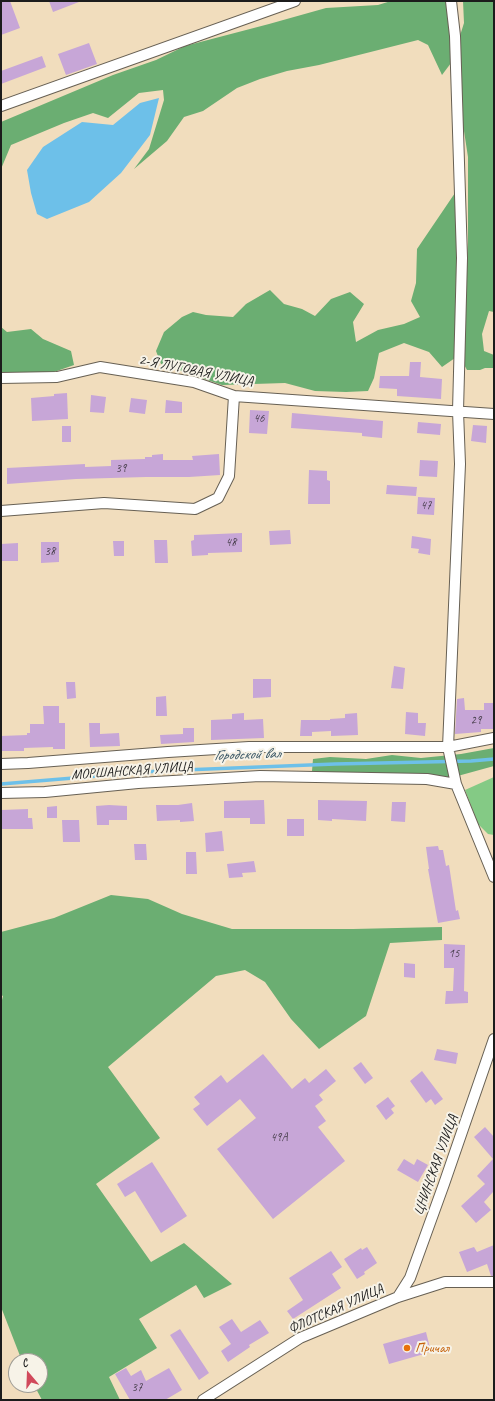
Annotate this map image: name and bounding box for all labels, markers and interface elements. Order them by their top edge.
street label: 2-Я ЛУГОВАЯ УЛИЦА [137,352,255,390]
house number: 46 [254,412,264,426]
house number: 39 [116,462,126,476]
house number: 47 [421,499,431,513]
house number: 48 [226,536,236,550]
house number: 38 [45,545,55,559]
house number: 29 [471,714,481,728]
water label: Городской вал [214,745,280,765]
street label: МОРШАНСКАЯ УЛИЦА [71,758,193,784]
house number: 15 [449,947,459,961]
street label: ЦНИНСКАЯ УЛИЦА [410,1112,462,1218]
house number: 49А [271,1131,287,1145]
street label: ФЛОТСКАЯ УЛИЦА [286,1281,386,1337]
place label: Причал [415,1340,449,1356]
marker: Причал [402,1343,412,1353]
north arrow [8,1353,48,1393]
text: С [20,1355,29,1370]
house number: 37 [132,1381,142,1395]

